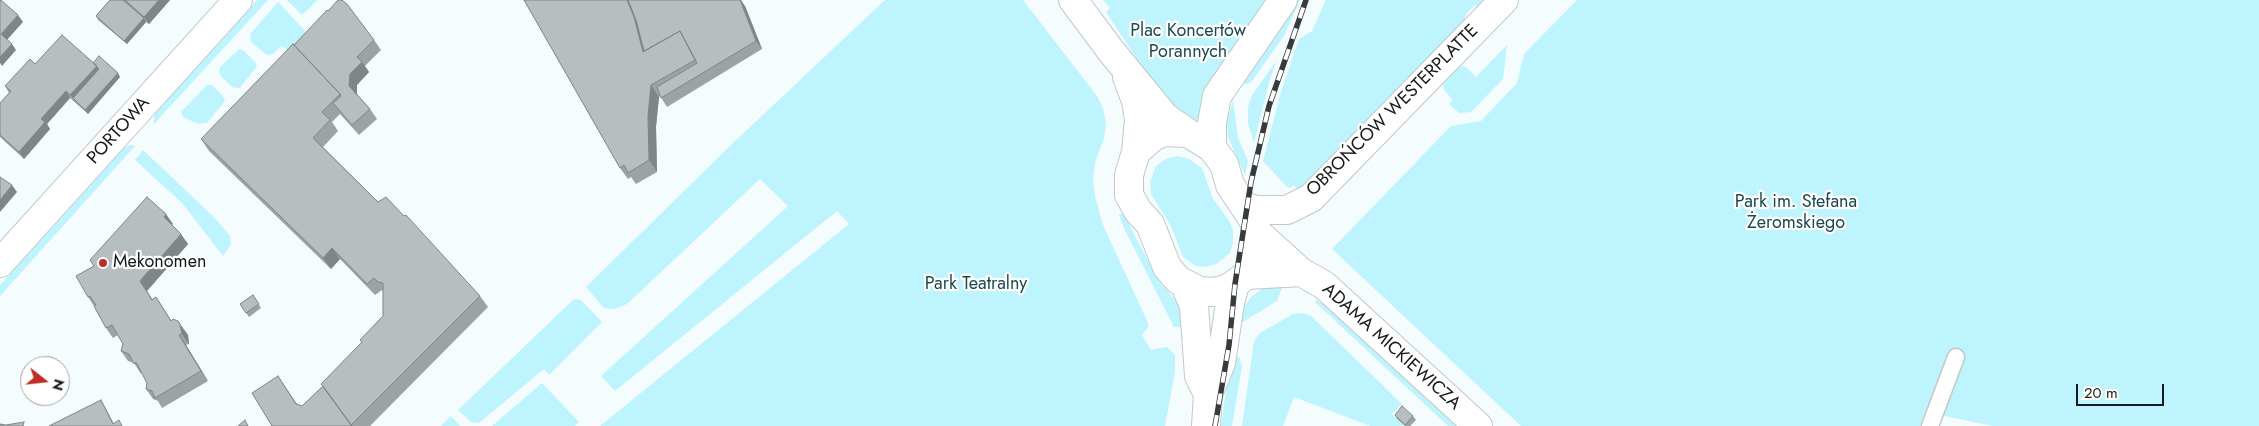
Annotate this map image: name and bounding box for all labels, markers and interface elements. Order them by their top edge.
park label: Plac Koncertów Porannych [1130,21,1246,64]
street label: OBROŃCÓW WESTERPLATTE [1303,21,1483,201]
street label: PORTOWA [83,93,155,169]
park label: Park im. Stefana Żeromskiego [1735,192,1857,234]
place label: Mekonomen [113,252,206,274]
marker: Mekonomen [97,257,109,269]
park label: Park Teatralny [925,274,1027,296]
street label: ADAMA MICKIEWICZA [1317,279,1465,415]
north arrow [20,356,70,406]
scale bar [2079,374,2166,406]
text: N [47,377,70,393]
text: 20 m [2084,382,2118,404]

